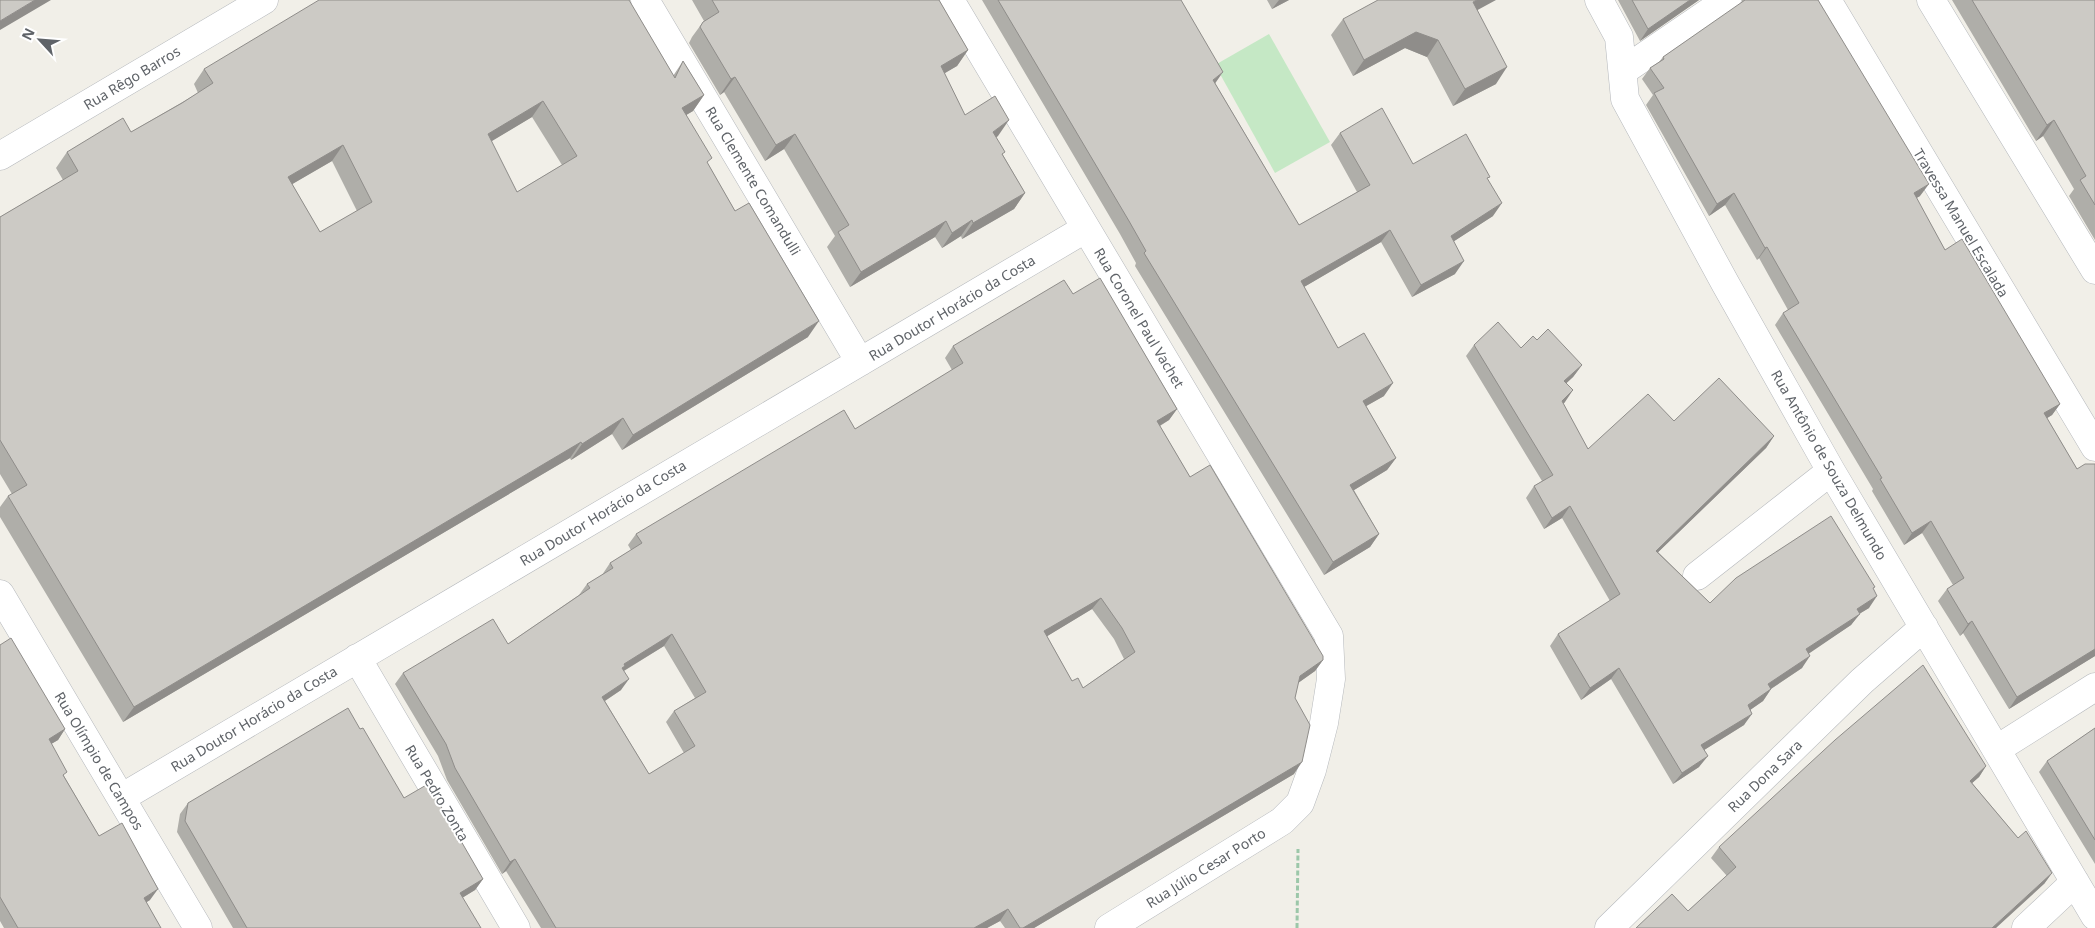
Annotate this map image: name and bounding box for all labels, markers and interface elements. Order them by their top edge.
north arrow [15,15,65,65]
text: N [17,25,39,43]
street label: Rua Rêgo Barros [80,41,184,114]
street label: Rua Clemente Comandulli [701,103,805,259]
street label: Travessa Manuel Escalada [1909,145,2013,301]
street label: Rua Coronel Paul Vachet [1090,244,1189,391]
street label: Rua Doutor Horácio da Costa [865,250,1038,365]
street label: Rua Antônio de Souza Delmundo [1767,366,1892,563]
street label: Rua Doutor Horácio da Costa [516,455,689,570]
street label: Rua Doutor Horácio da Costa [167,661,340,776]
street label: Rua Olímpio de Campos [51,688,148,834]
street label: Rua Dona Sara [1723,735,1806,816]
street label: Rua Pedro Zonta [401,741,474,845]
street label: Rua Júlio Cesar Porto [1142,823,1269,912]

